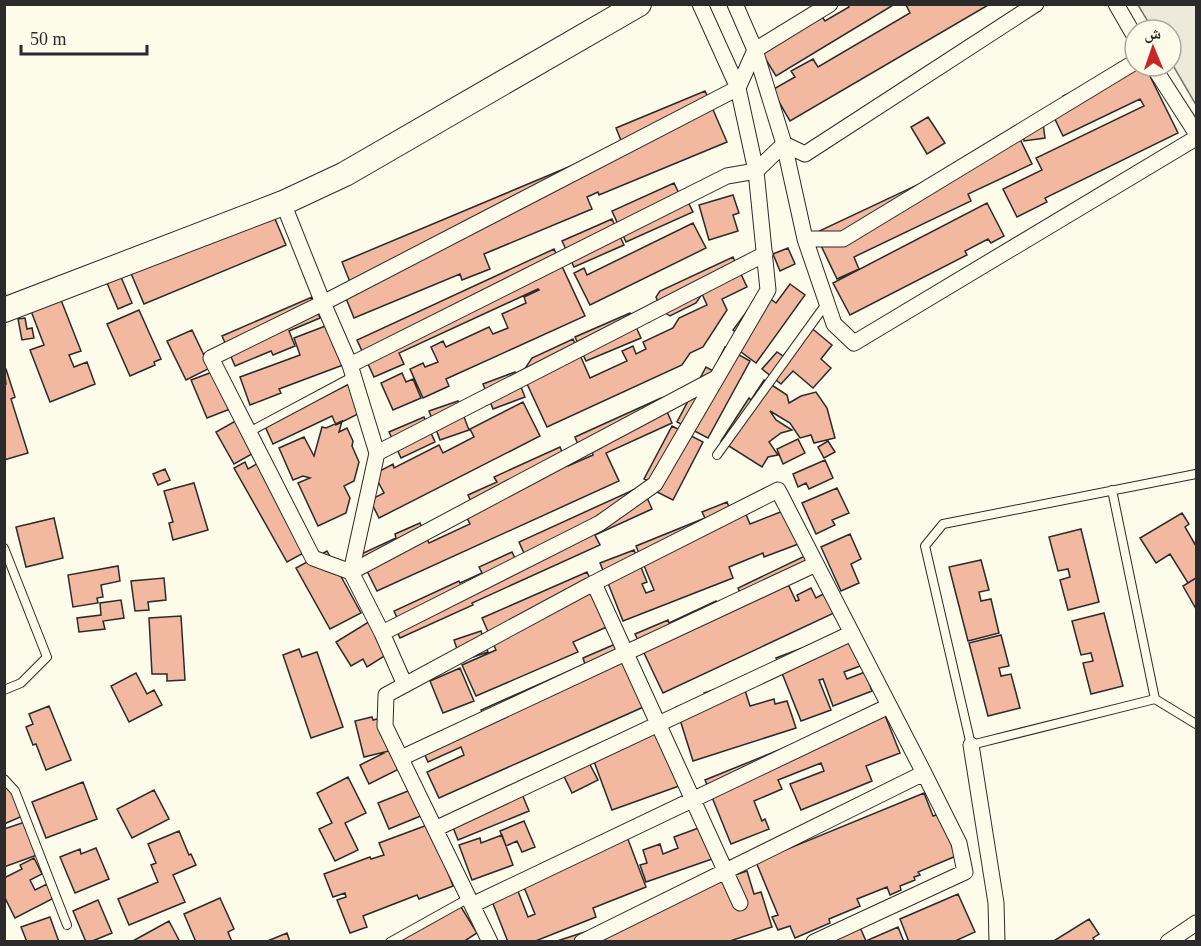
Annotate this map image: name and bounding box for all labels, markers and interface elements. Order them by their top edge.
scale bar [21,18,147,56]
north arrow [1123,18,1183,78]
text: ش [1144,25,1161,43]
text: 50 m [30,29,67,49]

